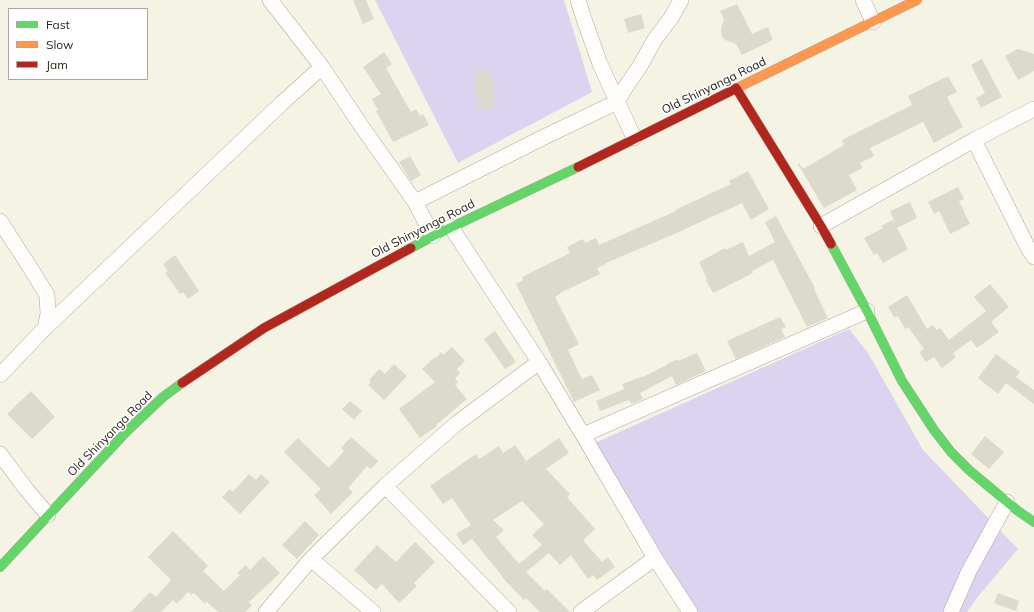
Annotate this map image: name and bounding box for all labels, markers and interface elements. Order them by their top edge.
legend [8,8,148,80]
text: Fast [46,17,70,32]
text: Slow [46,37,74,52]
street label: Old Shinyanga Road [659,54,769,118]
text: Jam [46,57,68,72]
street label: Old Shinyanga Road [369,197,477,261]
street label: Old Shinyanga Road [65,389,155,479]

